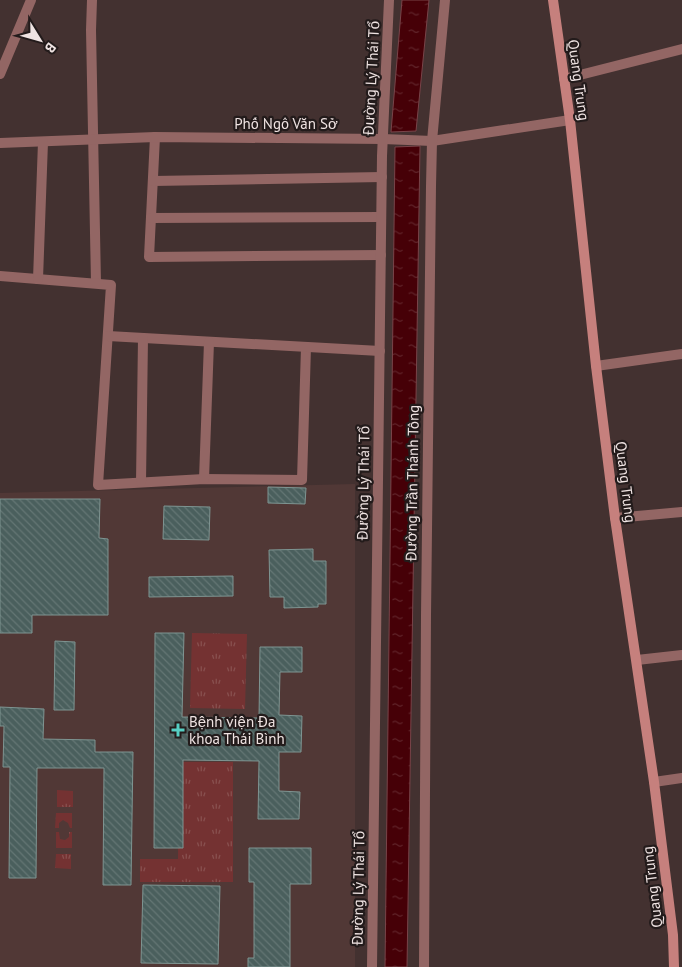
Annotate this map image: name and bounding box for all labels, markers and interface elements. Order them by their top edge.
north arrow [15,15,65,65]
street label: Đường Lý Thái Tổ [358,20,383,137]
street label: Quang Trung [564,38,594,122]
text: B [41,39,60,57]
street label: Phố Ngô Văn Sở [234,114,338,133]
street label: Đường Trần Thánh Tông [401,405,423,562]
street label: Đường Lý Thái Tổ [352,426,373,541]
street label: Quang Trung [612,440,640,524]
place label: Bệnh viện Đa khoa Thái Bình [189,712,285,748]
marker: Bệnh viện Đa khoa Thái Bình [171,723,185,737]
street label: Đường Lý Thái Tổ [347,831,368,946]
street label: Quang Trung [638,845,666,929]

